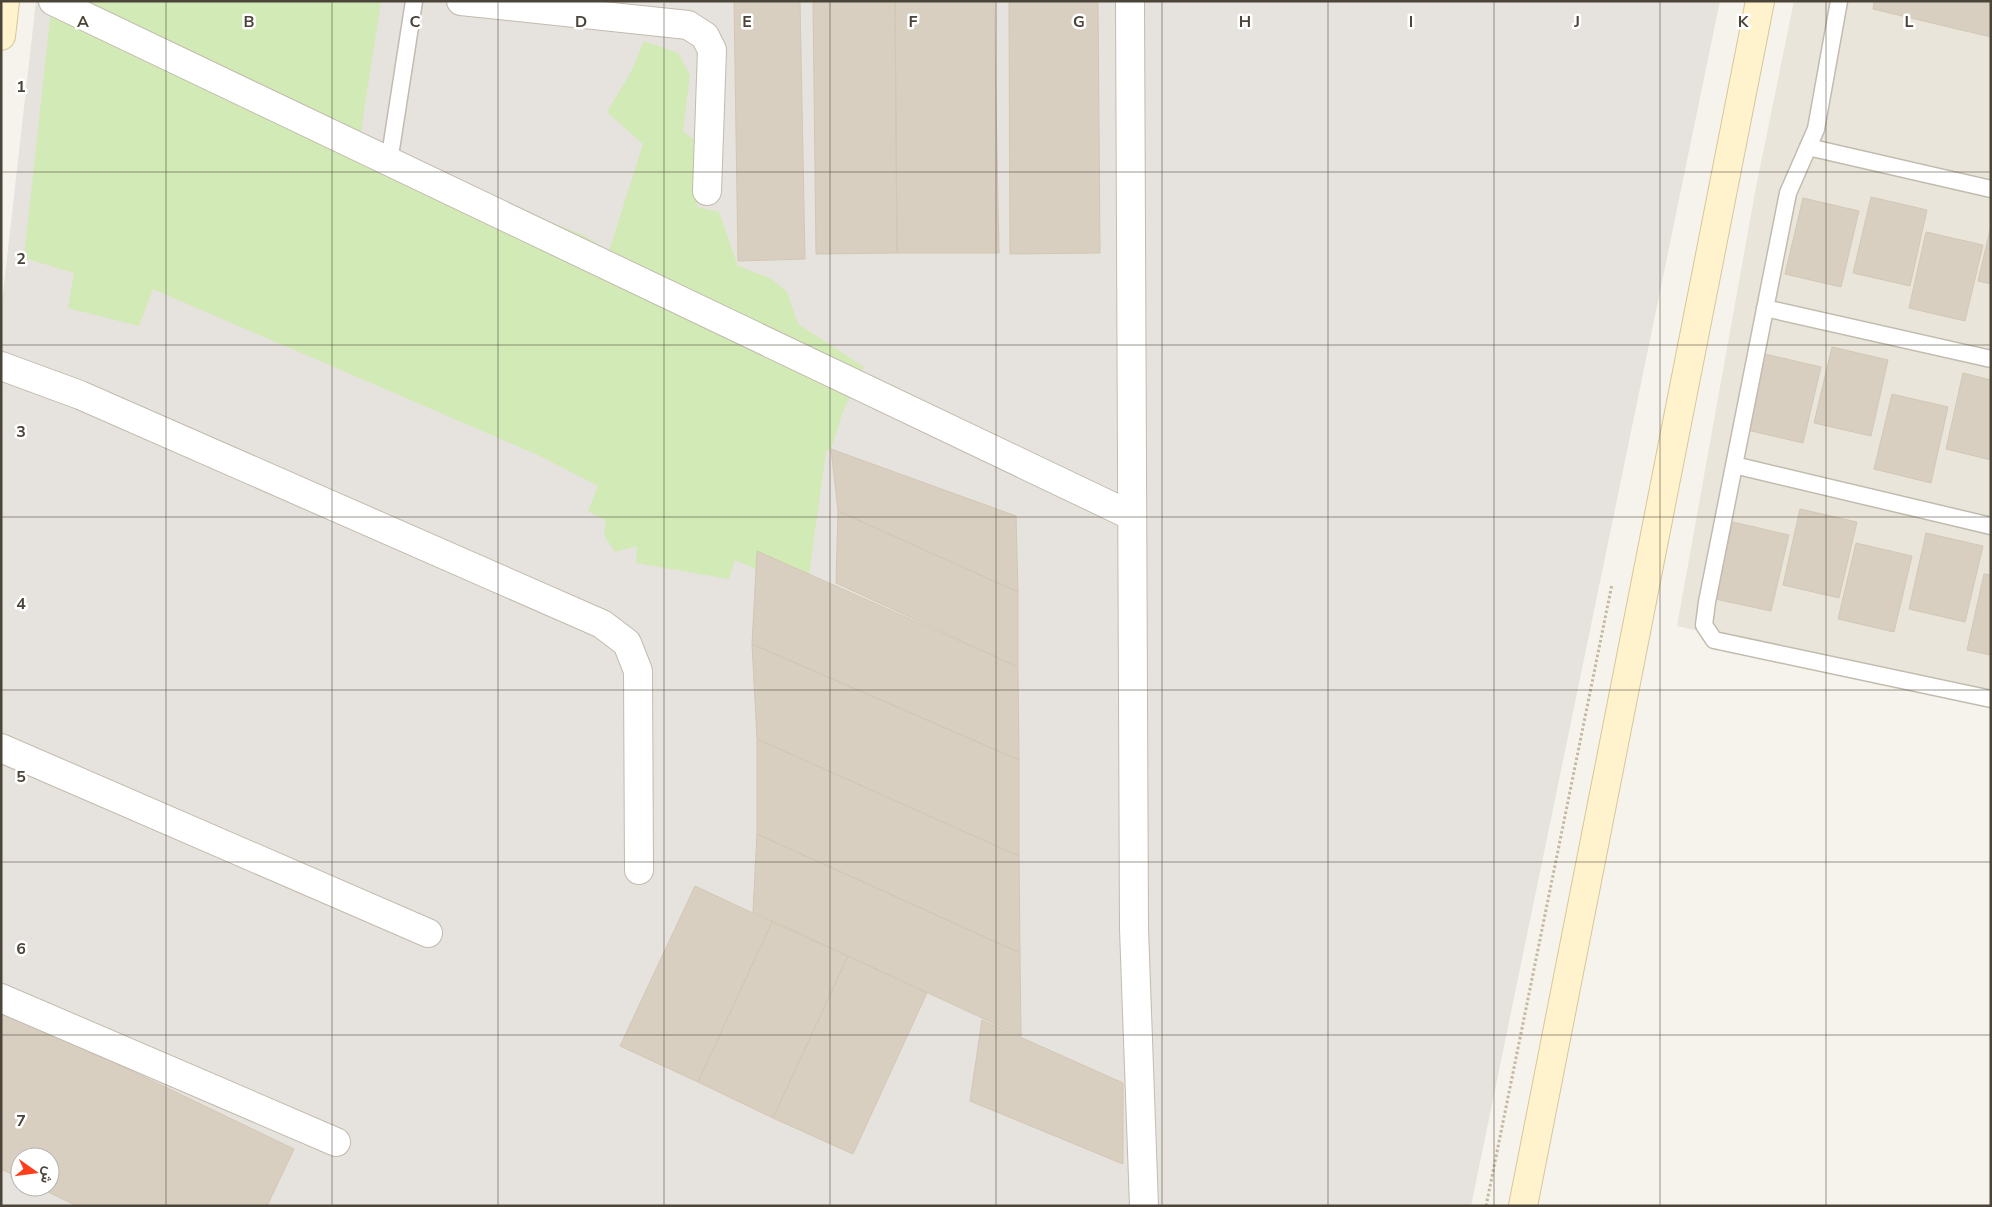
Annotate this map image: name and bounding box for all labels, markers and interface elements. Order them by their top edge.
text: A [77,11,89,33]
text: B [243,11,255,33]
text: C [410,11,421,33]
text: D [575,11,587,33]
text: E [742,11,752,33]
text: F [909,11,918,33]
text: G [1073,11,1085,33]
text: H [1239,11,1251,33]
text: I [1409,11,1413,33]
text: J [1573,11,1580,33]
text: K [1738,11,1750,33]
text: L [1905,11,1914,33]
text: 1 [16,76,26,98]
text: 2 [16,248,26,270]
text: 3 [16,421,26,443]
text: 4 [16,593,26,615]
text: 5 [16,766,26,788]
text: 6 [16,938,26,960]
text: 7 [16,1110,26,1132]
north arrow [10,1147,60,1197]
text: ش [36,1165,58,1186]

